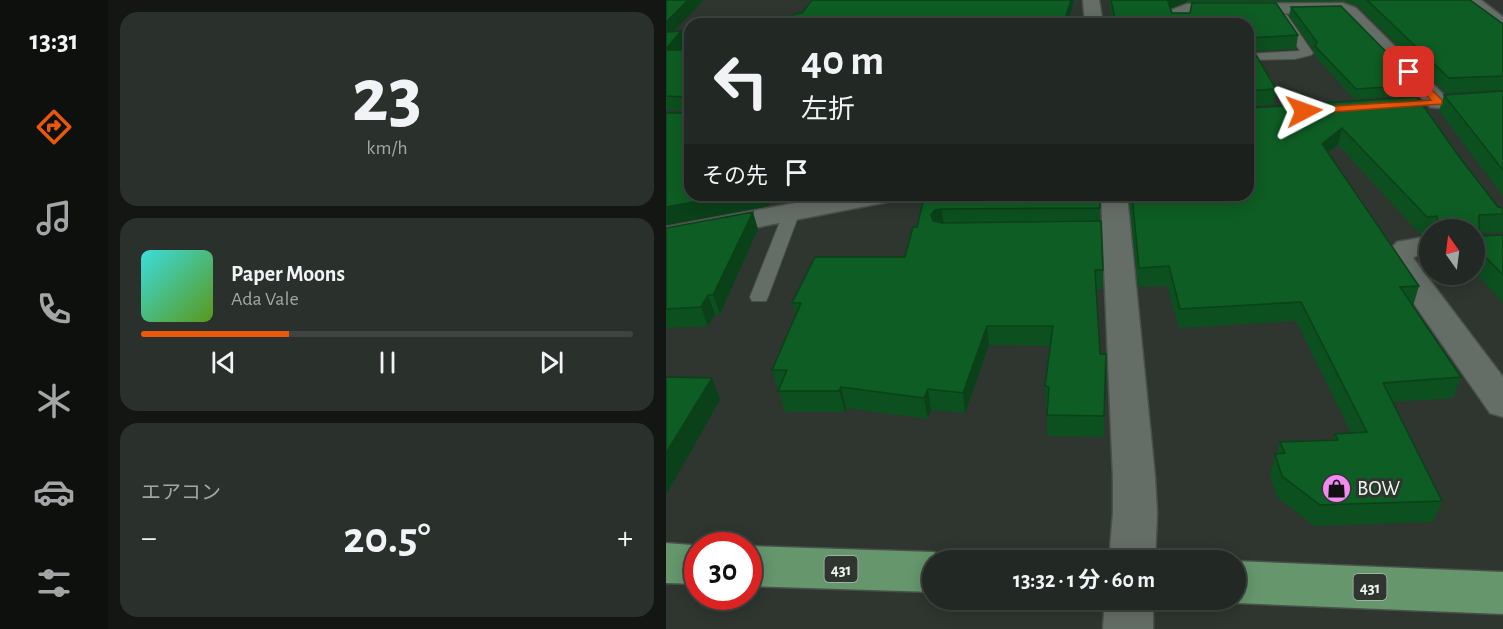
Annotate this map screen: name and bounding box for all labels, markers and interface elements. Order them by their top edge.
text: 13:31 [30,27,78,54]
text: 40 m [801,40,884,82]
icon: left [702,42,780,120]
pin [1383,46,1434,97]
icon: arrive [1392,55,1425,88]
text: 23 [352,58,422,136]
position arrow [1272,79,1336,143]
text: 左折 [801,96,855,123]
icon: directions [33,106,75,148]
text: km/h [366,138,408,158]
icon: arrive [780,156,813,189]
text: その先 [702,165,768,187]
icon: music [33,197,75,239]
north arrow [1419,219,1485,285]
map controls [1419,219,1485,285]
text: Paper Moons [231,263,345,285]
icon: phone [33,288,75,330]
text: Ada Vale [231,289,299,309]
icon: previous [207,346,240,379]
icon: pause [371,346,404,379]
icon: next [535,346,568,379]
icon: climate [33,380,75,422]
icon: car [33,471,75,513]
shop icon: BOW [1320,472,1352,504]
place label: BOW [1357,478,1400,499]
text: エアコン [141,483,221,503]
text: 20.5° [343,516,431,561]
text: − [141,522,157,555]
text: + [617,522,633,555]
speed limit sign: 30 [684,532,762,610]
road number: 431 [824,556,858,582]
icon: filters [33,562,75,604]
text: 13:32 · 1 分 · 60 m [1013,569,1155,591]
road number: 431 [1354,574,1386,600]

